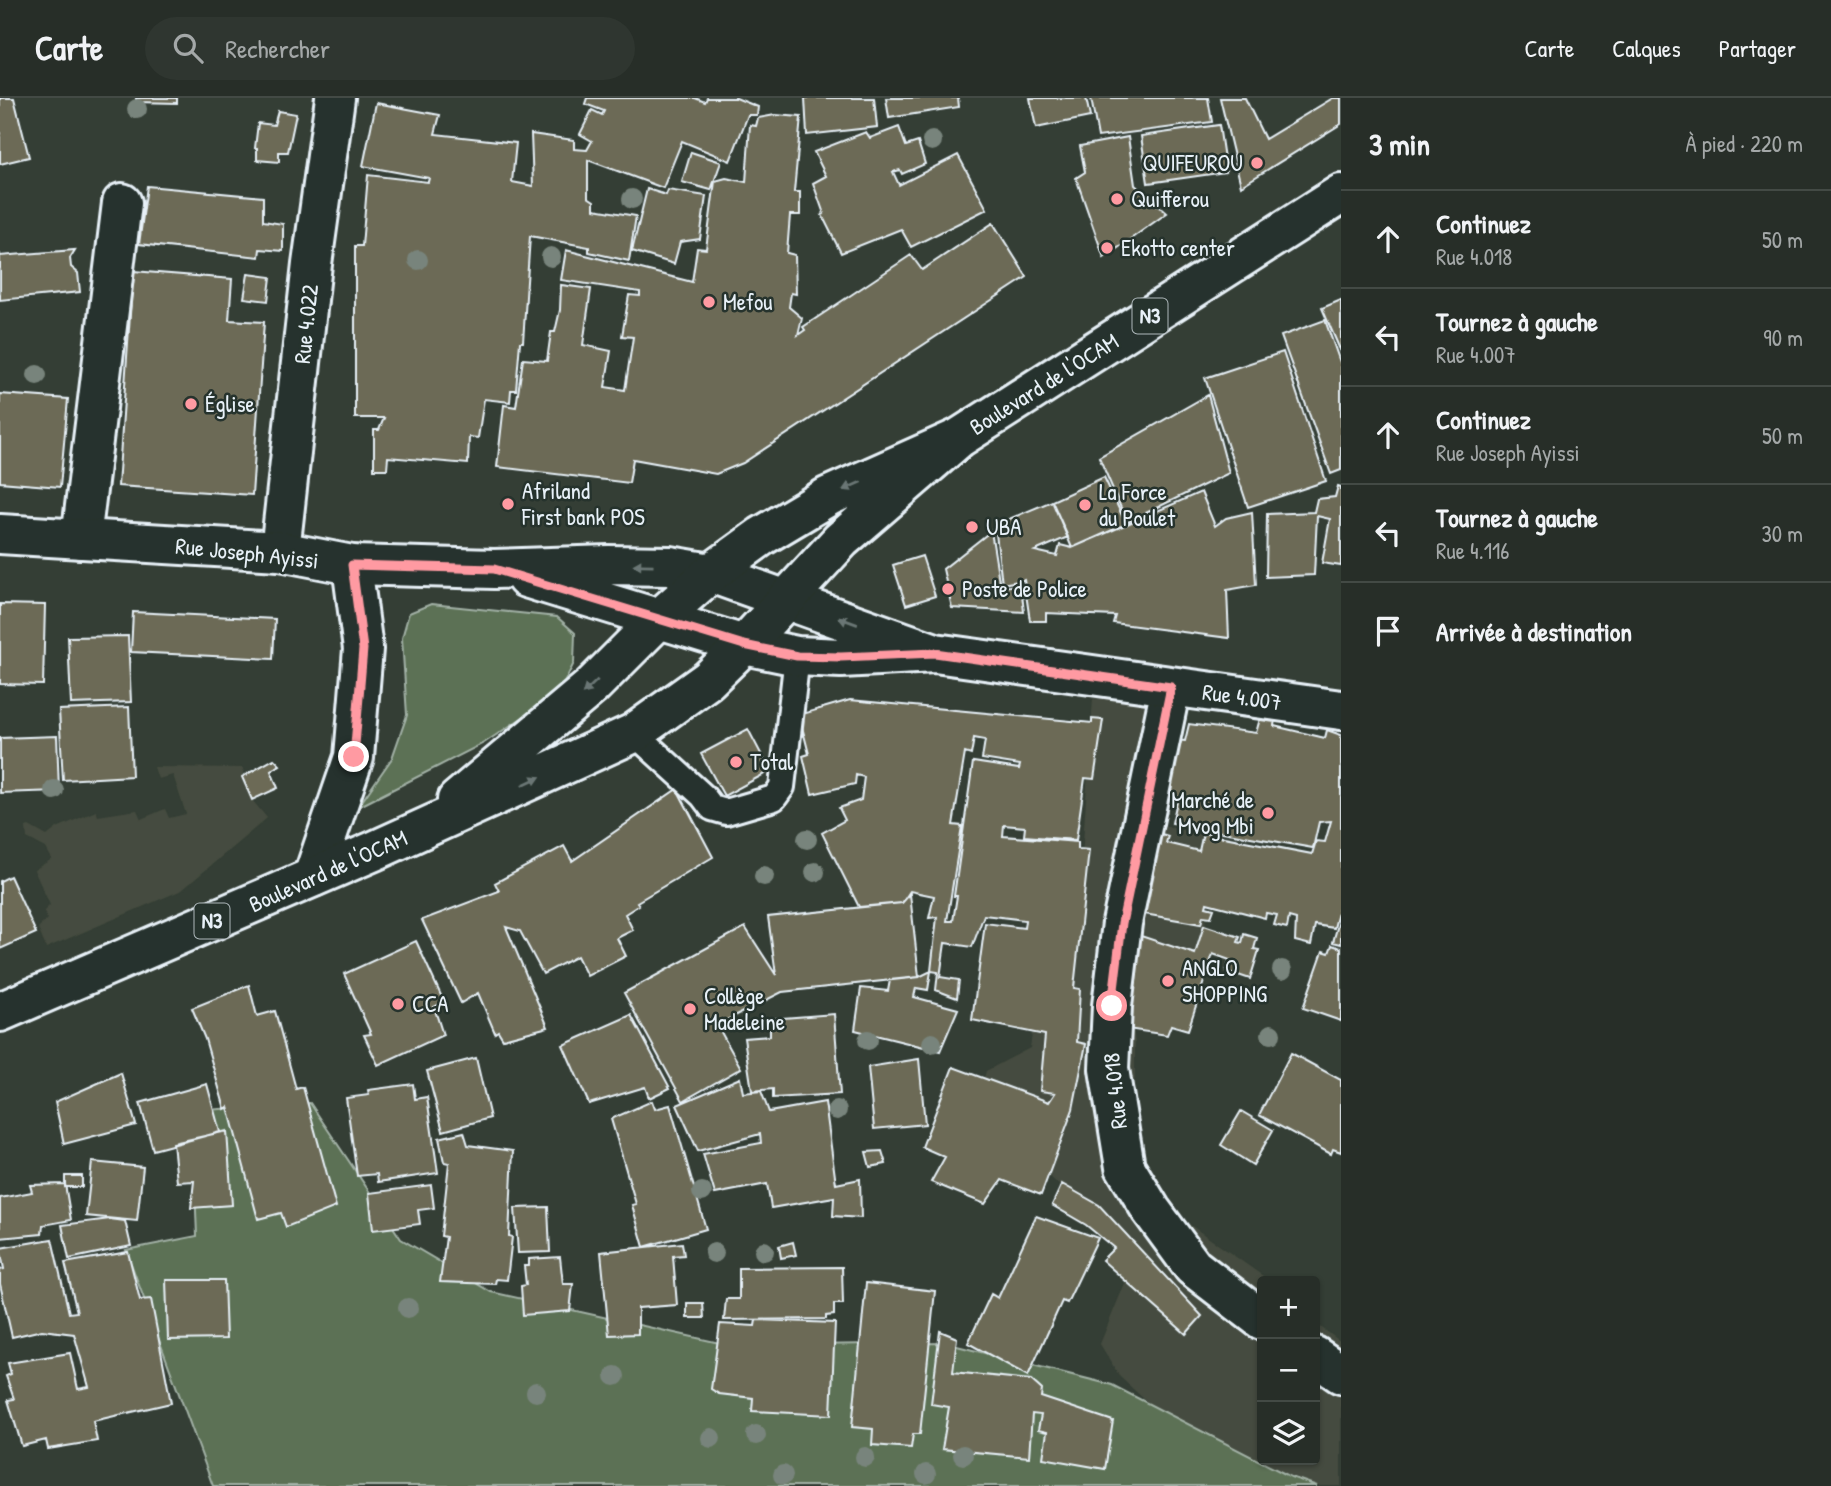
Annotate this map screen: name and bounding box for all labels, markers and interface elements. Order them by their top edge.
search box [145,17,635,80]
text: Carte [35,26,103,70]
icon: search [169,29,207,67]
text: Rechercher [225,31,330,66]
text: Carte [1525,32,1574,64]
text: Calques [1612,32,1681,64]
text: Partager [1719,32,1796,64]
text: 3 min [1369,124,1430,164]
text: À pied · 220 m [1685,128,1803,159]
place label: QUIFEUROU [1143,147,1243,178]
marker: QUIFEUROU [1249,155,1265,171]
place label: Quifferou [1131,183,1209,214]
marker: Quifferou [1109,191,1125,207]
text: Continuez [1436,206,1531,241]
icon: ahead [1369,220,1407,258]
text: 50 m [1762,224,1803,255]
place label: Ekotto center [1121,232,1235,263]
marker: Ekotto center [1099,240,1115,256]
text: Rue 4.018 [1436,241,1512,272]
street label: Rue 4.022 [286,283,325,365]
place label: Mefou [723,286,773,317]
marker: Mefou [701,294,717,310]
road number: N3 [1132,298,1168,333]
text: Tournez à gauche [1436,304,1598,339]
icon: left [1369,318,1407,356]
text: 90 m [1763,322,1803,353]
street label: Boulevard de l'OCAM [963,325,1124,442]
text: Rue 4.007 [1436,339,1516,370]
place label: Église [205,388,255,419]
marker: Église [183,396,199,412]
text: Continuez [1436,402,1531,437]
icon: ahead [1369,416,1407,454]
text: 50 m [1762,420,1803,451]
text: Rue Joseph Ayissi [1436,437,1580,468]
place label: Afriland First bank POS [521,475,645,532]
place label: La Force du Poulet [1099,476,1176,533]
one-way arrow [842,480,862,492]
marker: Afriland First bank POS [500,496,516,512]
marker: La Force du Poulet [1077,497,1093,513]
text: Tournez à gauche [1436,500,1598,535]
place label: UBA [986,511,1022,542]
icon: left [1369,514,1407,552]
text: 30 m [1761,518,1803,549]
marker: UBA [964,519,980,535]
street label: Rue Joseph Ayissi [174,530,320,575]
text: Rue 4.116 [1436,535,1510,566]
one-way arrow [632,559,654,571]
place label: Poste de Police [962,573,1087,604]
marker: Poste de Police [940,581,956,597]
icon: arrive [1369,612,1407,650]
text: Arrivée à destination [1436,614,1632,649]
one-way arrow [837,616,858,627]
street label: Rue 4.007 [1200,676,1284,717]
one-way arrow [582,679,599,695]
route end [338,741,369,772]
place label: Total [750,746,794,777]
marker: Total [728,754,744,770]
one-way arrow [521,775,541,787]
place label: Marché de Mvog Mbi [1171,784,1254,841]
marker: Marché de Mvog Mbi [1260,805,1276,821]
street label: Boulevard de l'OCAM [244,822,412,919]
road number: N3 [194,904,230,938]
place label: ANGLO SHOPPING [1182,952,1267,1009]
marker: ANGLO SHOPPING [1160,973,1176,989]
place label: Collège Madeleine [704,980,785,1037]
place label: CCA [412,988,448,1019]
route start [1096,990,1127,1021]
marker: CCA [390,996,406,1012]
marker: Collège Madeleine [682,1001,698,1017]
street label: Rue 4.018 [1095,1051,1134,1131]
map controls [1257,1276,1320,1465]
button: + [1257,1276,1320,1339]
button: − [1257,1339,1320,1402]
button: layers [1257,1402,1320,1465]

